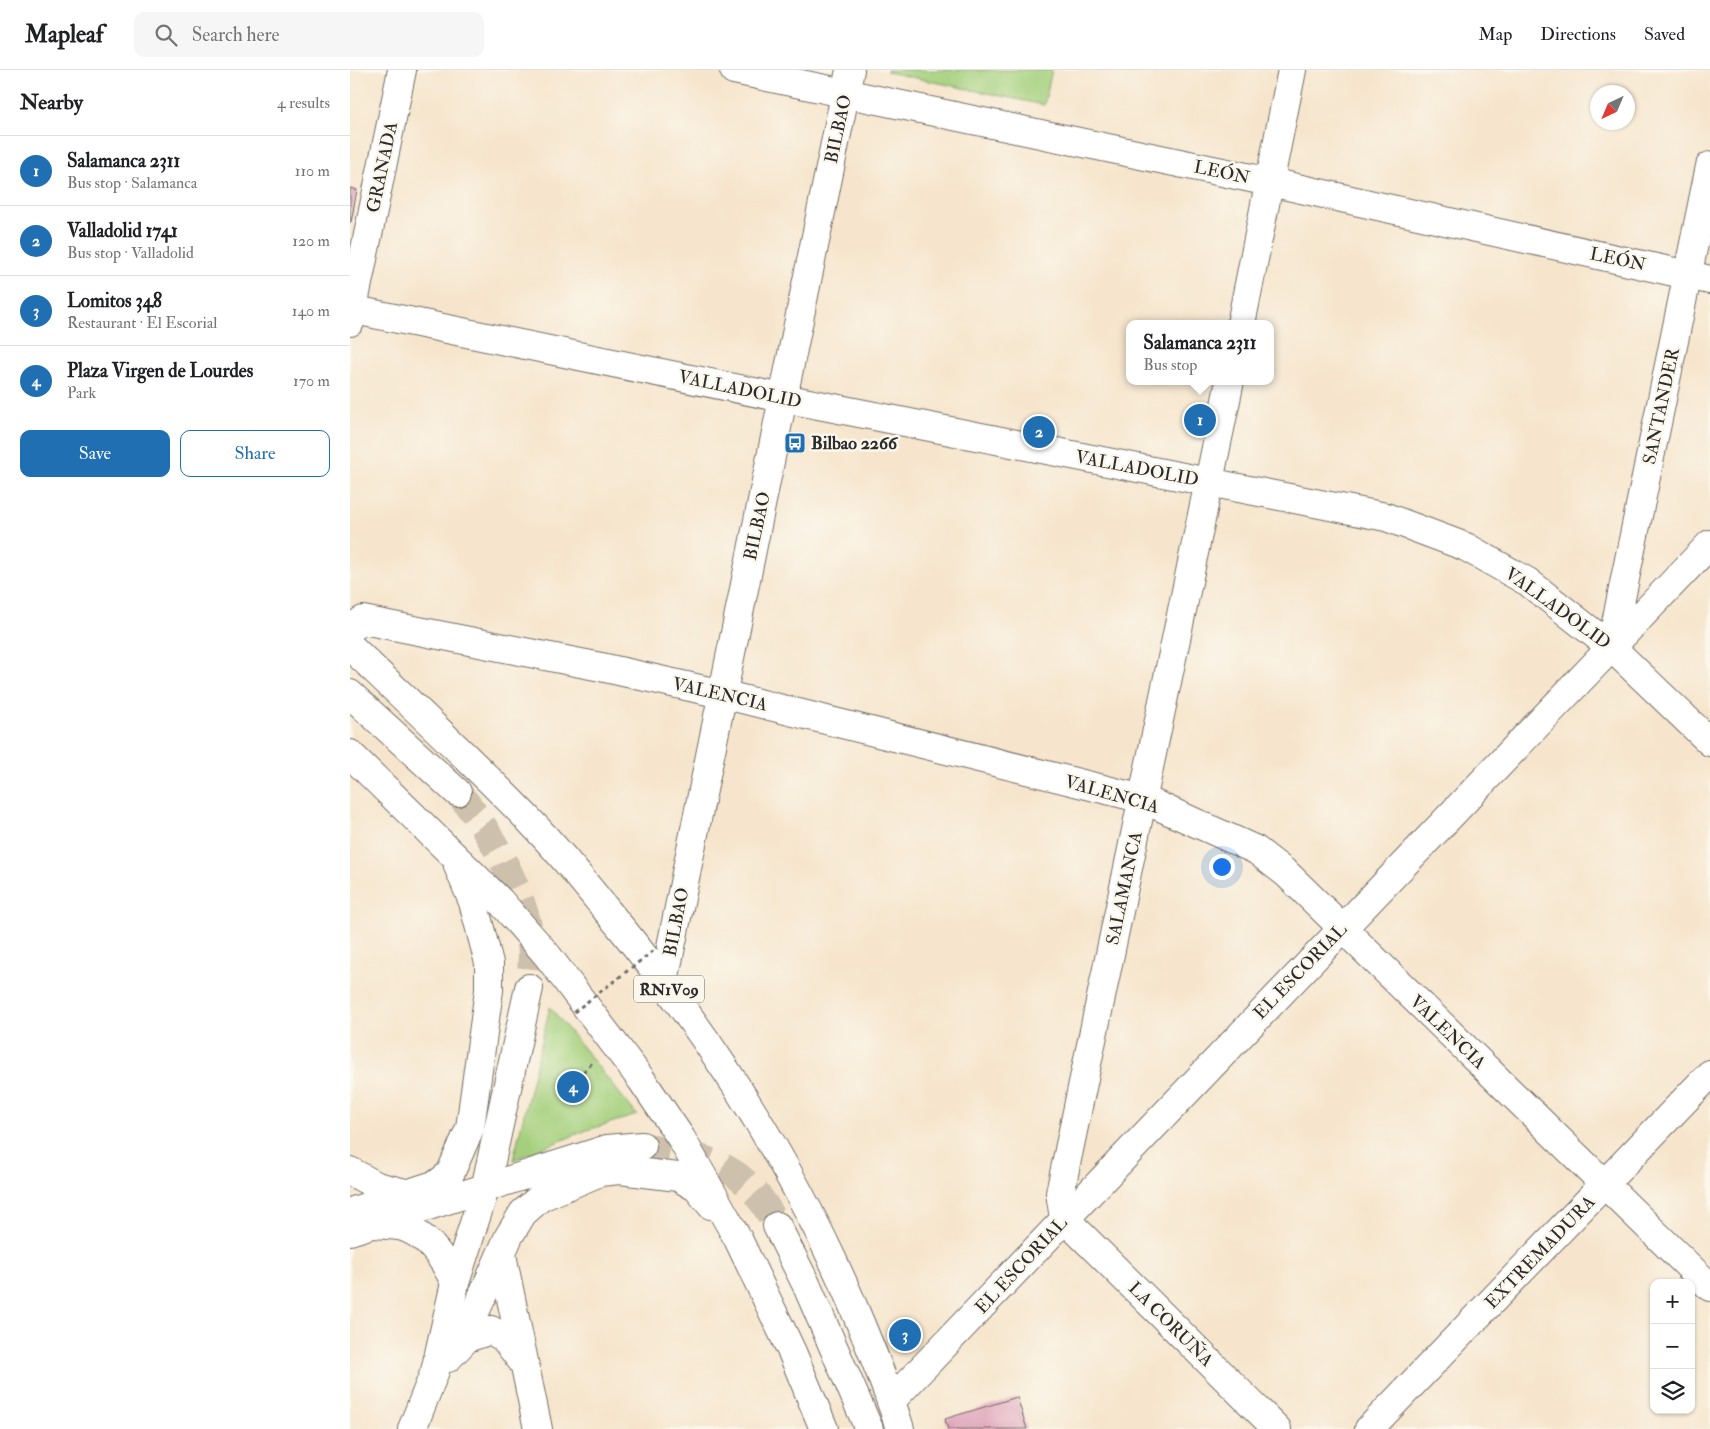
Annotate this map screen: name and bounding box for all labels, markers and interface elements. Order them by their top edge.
search box [134,12,484,57]
text: Mapleaf [25,19,104,50]
icon: search [152,21,180,49]
text: Search here [192,23,279,47]
text: Map [1479,23,1512,46]
text: Directions [1540,23,1616,46]
text: Saved [1644,23,1685,46]
north arrow [1590,85,1635,130]
text: Nearby [20,89,83,116]
text: 4 results [277,93,330,113]
street label: BILBAO [820,93,857,166]
street label: GRANADA [362,119,403,215]
text: Salamanca 2311 [67,149,180,173]
street label: LEÓN [1192,155,1252,190]
text: 1 [33,161,39,181]
text: 110 m [295,161,330,181]
text: Bus stop · Salamanca [67,173,197,193]
text: Valladolid 1741 [67,219,178,243]
text: 2 [32,231,40,251]
text: 120 m [292,231,330,251]
street label: LEÓN [1588,242,1648,277]
text: Bus stop · Valladolid [67,243,194,263]
text: Lomitos 348 [67,289,162,313]
text: 3 [33,301,39,321]
text: 140 m [292,301,330,321]
text: Restaurant · El Escorial [67,313,217,333]
popup [1126,320,1274,385]
text: Salamanca 2311 [1143,331,1257,355]
street label: SANTANDER [1638,345,1685,466]
text: Bus stop [1143,355,1197,375]
text: Plaza Virgen de Lourdes [67,359,253,383]
street label: VALLADOLID [676,365,804,414]
text: 4 [32,371,40,391]
text: 170 m [293,371,330,391]
text: Park [67,383,96,403]
pin: 1 [1184,401,1216,439]
pin: 2 [1023,413,1055,451]
button: Save [20,430,170,477]
button: Share [180,430,330,477]
bus stop icon: Bilbao 2266 [783,431,807,455]
place label: Bilbao 2266 [811,432,899,455]
street label: VALLADOLID [1073,445,1201,492]
street label: BILBAO [739,490,776,563]
street label: VALLADOLID [1500,562,1615,655]
street label: VALENCIA [670,672,770,717]
street label: VALENCIA [1062,770,1162,819]
street label: SALAMANCA [1101,829,1148,947]
your location [1209,854,1235,880]
street label: BILBAO [659,886,694,959]
street label: EL ESCORIAL [1249,918,1352,1024]
road number: RN1V09 [634,976,704,1002]
street label: VALENCIA [1405,990,1491,1075]
pin: 4 [557,1068,589,1106]
street label: EXTREMADURA [1480,1190,1601,1314]
street label: EL ESCORIAL [970,1212,1072,1319]
street label: LA CORUÑA [1123,1277,1218,1372]
map controls [1650,1279,1695,1414]
button: + [1650,1279,1695,1324]
pin: 3 [889,1316,921,1354]
button: − [1650,1324,1695,1369]
button: layers [1650,1369,1695,1414]

